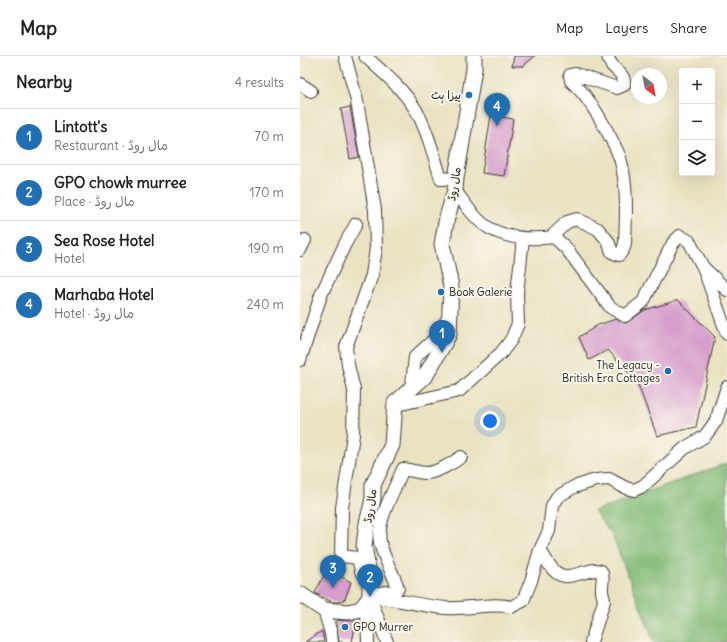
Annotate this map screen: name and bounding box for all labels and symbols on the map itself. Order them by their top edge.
north arrow [631,68,667,104]
place label: پیزا ہٹ [431,88,461,104]
marker: پیزا ہٹ [464,90,474,100]
pin: 4 [484,93,510,126]
street label: مال روڈ [444,166,464,202]
place label: Book Galerie [449,285,512,299]
marker: Book Galerie [436,287,446,297]
pin: 1 [429,320,455,353]
place label: The Legacy - British Era Cottages [562,358,660,385]
marker: The Legacy - British Era Cottages [663,366,673,376]
your location [480,411,500,431]
street label: مال روڈ [360,488,380,524]
pin: 3 [320,555,346,588]
pin: 2 [357,564,383,597]
place label: GPO Murrer [353,620,414,634]
marker: GPO Murrer [340,622,350,632]

